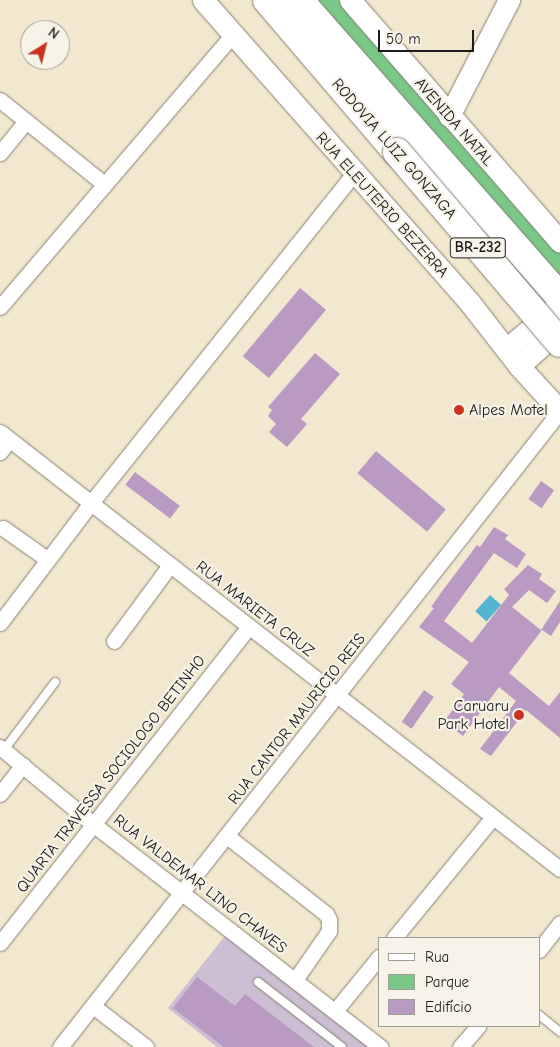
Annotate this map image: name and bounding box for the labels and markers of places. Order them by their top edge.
place label: Alpes Motel [469,400,548,420]
marker: Alpes Motel [453,404,465,416]
place label: Caruaru Park Hotel [437,696,509,734]
marker: Caruaru Park Hotel [513,709,525,721]

